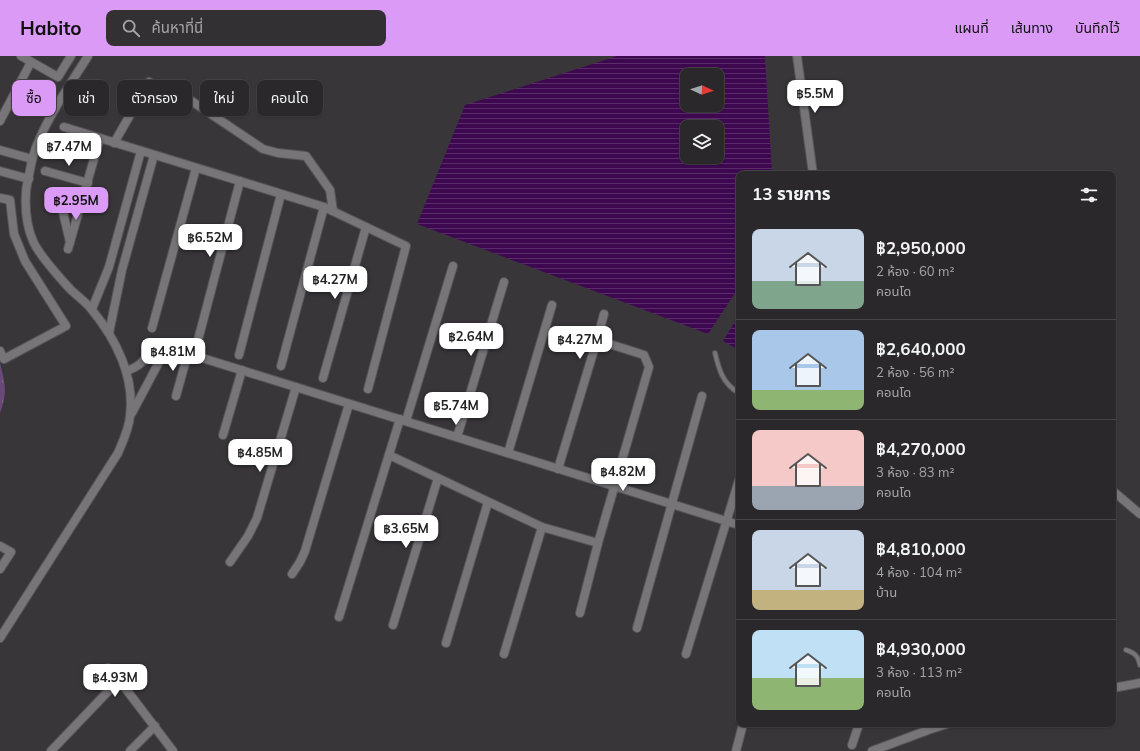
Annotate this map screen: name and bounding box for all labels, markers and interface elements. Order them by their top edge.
search box [106,10,386,46]
text: Habito [20,16,82,40]
icon: search [120,17,142,39]
text: ค้นหาที่นี่ [152,18,203,37]
text: แผนที่ [955,19,989,37]
text: เส้นทาง [1011,19,1053,37]
text: บันทึกไว้ [1075,19,1120,37]
north arrow [680,68,724,112]
map controls [680,68,724,164]
chip: ซื้อ [12,80,56,116]
chip: เช่า [64,80,109,116]
chip: ตัวกรอง [117,80,192,116]
chip: ใหม่ [200,80,249,116]
chip: คอนโด [257,80,323,116]
pin: ฿5.5M [787,80,843,114]
text: ฿5.5M [796,85,834,101]
button: layers [680,120,724,164]
pin: ฿7.47M [36,133,102,167]
text: ฿7.47M [46,138,92,154]
text: 13 รายการ [752,183,831,204]
icon: filters [1078,184,1100,206]
pin: ฿2.95M [43,187,109,221]
text: ฿2.95M [53,192,99,208]
pin: ฿6.52M [177,224,243,258]
text: ฿6.52M [187,229,233,245]
text: ฿2,950,000 [876,237,966,258]
icon: home [784,245,832,293]
text: 2 ห้อง · 60 m² [876,263,954,279]
pin: ฿4.27M [302,266,368,300]
text: ฿4.27M [312,271,358,287]
text: คอนโด [876,283,911,299]
pin: ฿2.64M [438,323,504,357]
pin: ฿4.27M [547,326,613,360]
text: ฿2.64M [448,328,494,344]
text: ฿4.27M [557,331,603,347]
pin: ฿4.81M [140,338,206,372]
text: ฿2,640,000 [876,338,966,359]
text: ฿4.81M [150,343,196,359]
icon: home [784,346,832,394]
text: 2 ห้อง · 56 m² [876,364,954,380]
text: คอนโด [876,384,911,400]
pin: ฿5.74M [423,392,489,426]
text: ฿5.74M [433,397,479,413]
text: ฿4,270,000 [876,438,966,459]
pin: ฿4.85M [227,439,293,473]
text: ฿4.85M [237,444,283,460]
icon: home [784,446,832,494]
pin: ฿4.82M [590,458,656,492]
text: ฿4.82M [600,463,646,479]
text: 3 ห้อง · 83 m² [876,464,954,480]
text: คอนโด [876,484,911,500]
pin: ฿3.65M [373,515,439,549]
text: ฿3.65M [383,520,429,536]
text: ฿4,810,000 [876,538,966,559]
icon: home [784,546,832,594]
text: 4 ห้อง · 104 m² [876,564,962,580]
text: บ้าน [876,584,897,600]
text: ฿4,930,000 [876,638,966,659]
icon: home [784,646,832,694]
pin: ฿4.93M [82,664,148,698]
text: 3 ห้อง · 113 m² [876,664,962,680]
text: ฿4.93M [92,669,138,685]
text: คอนโด [876,684,911,700]

